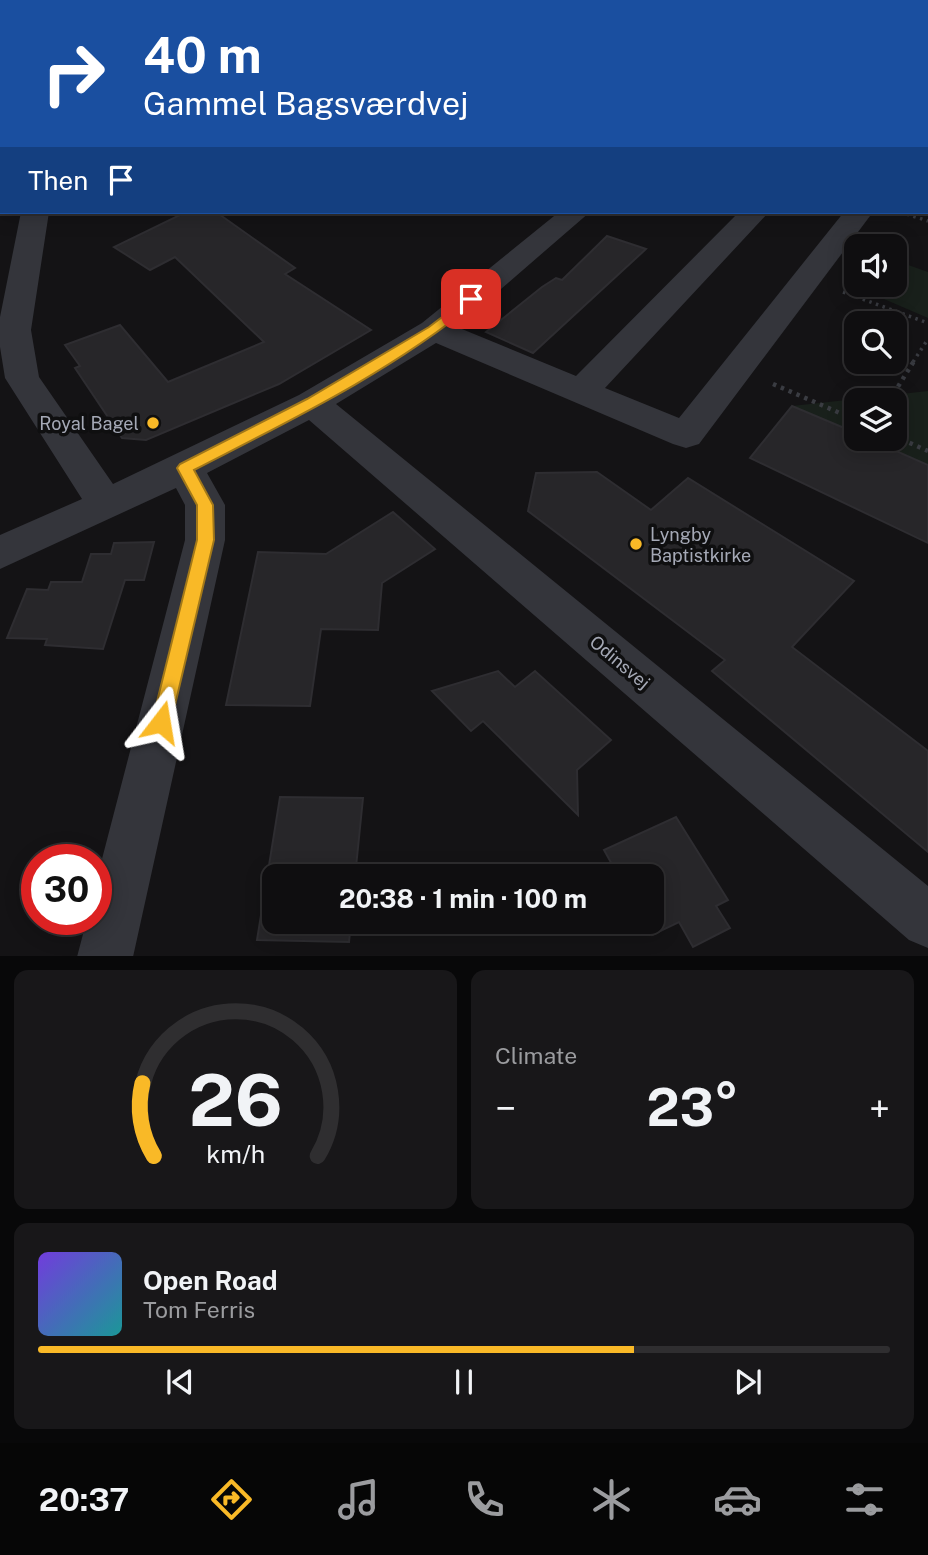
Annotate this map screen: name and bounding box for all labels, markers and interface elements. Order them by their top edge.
text: 40 m [143,26,262,84]
icon: right [28,28,119,119]
text: Gammel Bagsværdvej [143,85,468,122]
icon: arrive [102,161,140,199]
text: Then [28,165,88,196]
map controls [844,234,907,451]
button: sound [844,234,907,297]
pin [441,269,501,329]
icon: arrive [452,280,490,318]
button: search [844,311,907,374]
button: layers [844,388,907,451]
place label: Royal Bagel [39,413,139,434]
marker: Royal Bagel [145,415,161,431]
place label: Lyngby Baptistkirke [650,524,751,566]
marker: Lyngby Baptistkirke [628,536,644,552]
street label: Odinsvej [586,631,654,693]
position arrow [124,685,198,759]
speed limit sign: 30 [21,844,112,935]
text: 20:38 · 1 min · 100 m [339,883,587,914]
text: Climate [495,1042,577,1069]
text: 26 [188,1057,283,1142]
text: 23° [646,1077,739,1138]
text: − [495,1086,516,1131]
text: + [869,1086,890,1131]
text: km/h [206,1138,265,1168]
text: Open Road [143,1265,278,1296]
text: Tom Ferris [143,1296,255,1323]
icon: previous [161,1363,199,1401]
icon: pause [445,1363,483,1401]
icon: next [729,1363,767,1401]
icon: directions [207,1475,256,1524]
icon: music [334,1475,383,1524]
icon: phone [460,1475,509,1524]
icon: climate [587,1475,636,1524]
icon: car [713,1475,762,1524]
icon: filters [840,1475,889,1524]
text: 20:37 [39,1481,129,1518]

